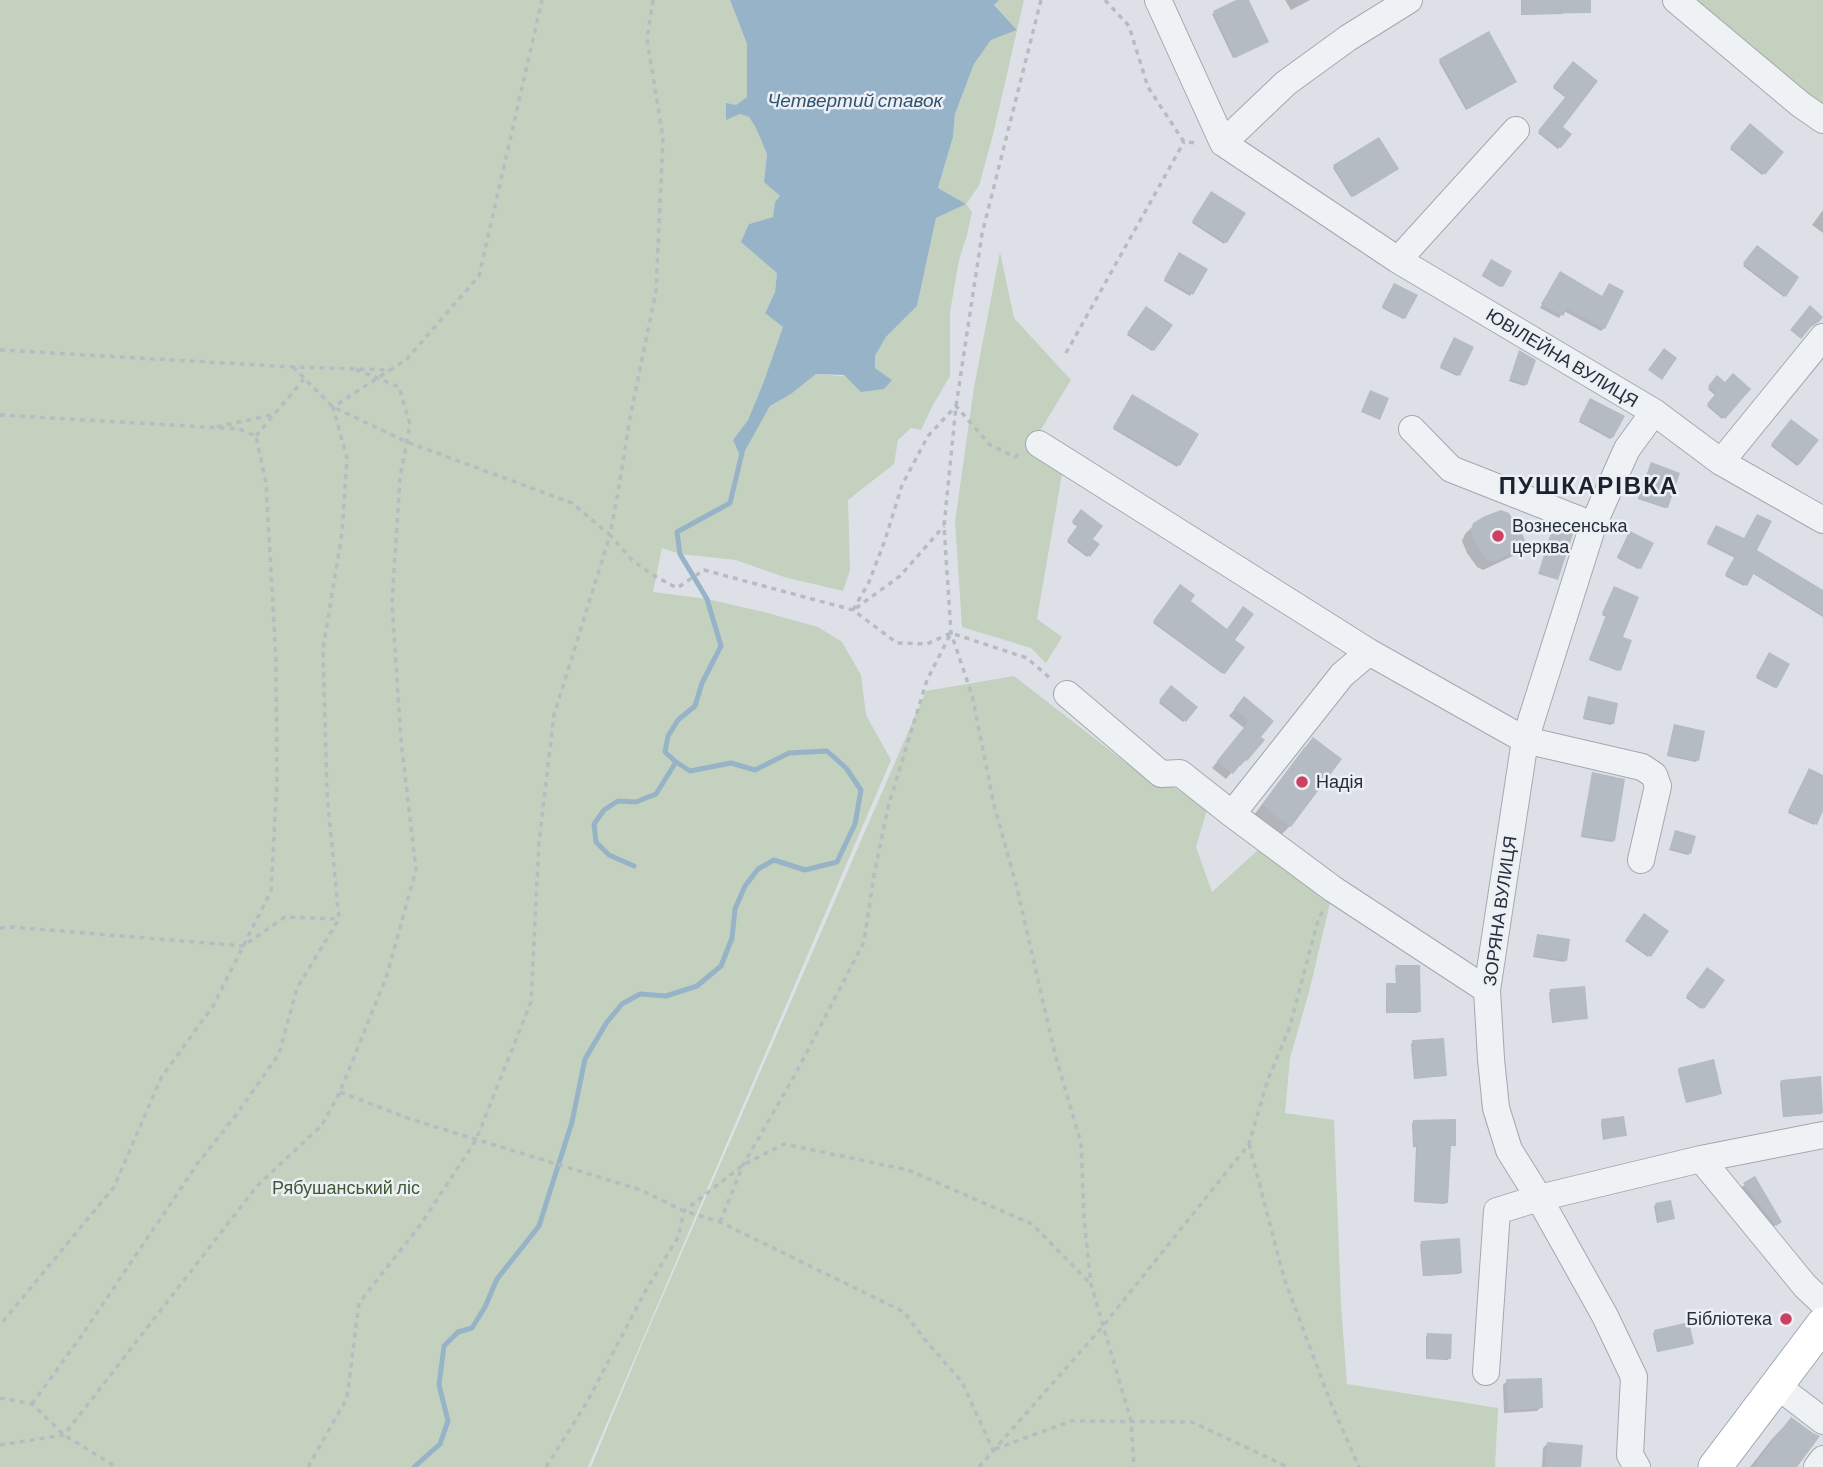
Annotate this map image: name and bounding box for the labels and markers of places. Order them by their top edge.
place label: Вознесенська церква [1512,515,1628,558]
marker: Вознесенська церква [1490,528,1506,544]
place label: Надія [1316,771,1363,793]
marker: Надія [1294,774,1310,790]
place label: Бібліотека [1686,1308,1772,1330]
marker: Бібліотека [1778,1311,1794,1327]

